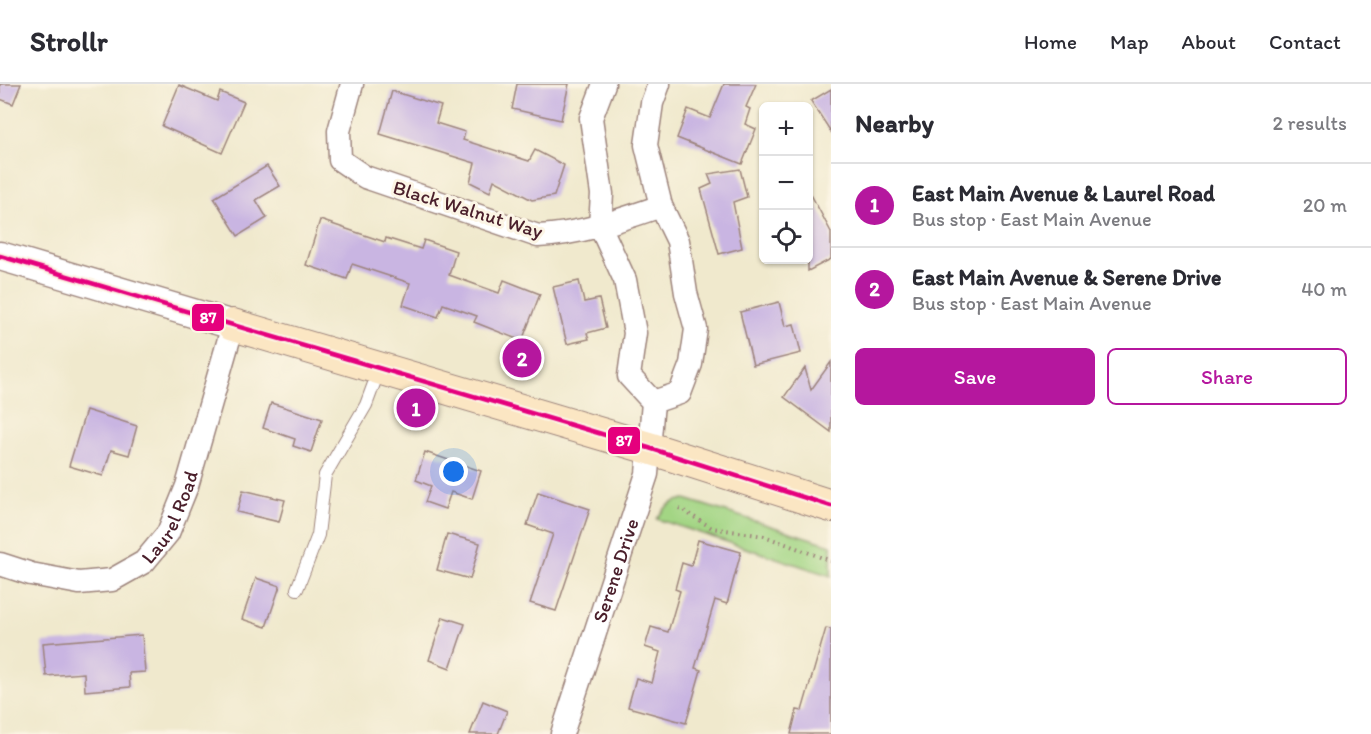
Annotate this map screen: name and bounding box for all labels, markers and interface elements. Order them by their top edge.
text: Strollr [30,24,108,58]
text: Home [1024,29,1077,54]
text: Map [1110,29,1149,54]
text: About [1182,29,1236,54]
text: Contact [1269,29,1341,54]
map controls [759,102,813,264]
button: + [759,102,813,156]
text: Nearby [855,107,934,139]
text: 2 results [1273,111,1347,135]
button: − [759,156,813,210]
street label: Black Walnut Way [390,175,546,243]
text: East Main Avenue & Laurel Road [912,180,1215,207]
text: 1 [870,193,879,217]
text: 20 m [1303,193,1347,217]
text: Bus stop · East Main Avenue [912,207,1152,231]
button: locate [759,210,813,264]
text: East Main Avenue & Serene Drive [912,264,1222,291]
text: 2 [869,277,880,301]
text: 40 m [1301,277,1347,301]
text: Bus stop · East Main Avenue [912,291,1152,315]
line badge: 87 [191,303,225,332]
text: 87 [200,308,216,327]
pin: 2 [502,336,542,380]
button: Save [855,348,1095,405]
button: Share [1107,348,1347,405]
pin: 1 [396,386,436,430]
line badge: 87 [607,426,641,455]
text: 87 [616,431,632,450]
your location [439,457,468,486]
street label: Laurel Road [136,468,203,568]
street label: Serene Drive [587,515,644,626]

